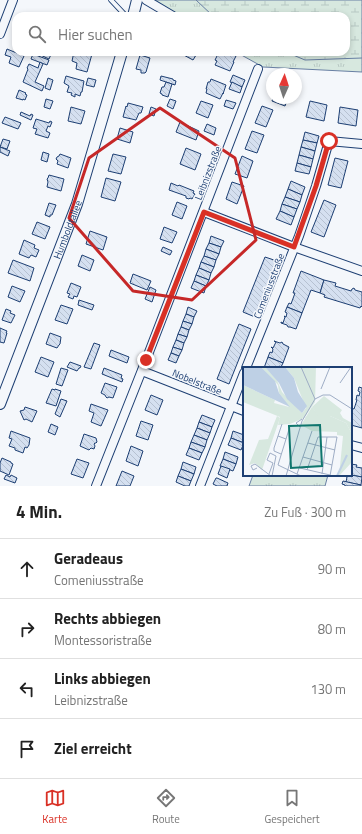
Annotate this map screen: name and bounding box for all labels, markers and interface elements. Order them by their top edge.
search box [12,12,350,56]
icon: search [26,23,48,45]
text: Hier suchen [58,23,133,46]
north arrow [266,68,302,104]
route start [320,132,338,150]
street label: Leibnizstraße [191,144,225,202]
street label: Humboldtallee [49,198,85,261]
street label: Comeniusstraße [250,251,288,321]
route end [137,351,155,369]
street label: Nobelstraße [170,365,224,399]
inset map [243,367,352,476]
text: 4 Min. [16,499,62,525]
text: Zu Fuß · 300 m [264,502,346,522]
text: Geradeaus [54,547,123,570]
icon: ahead [16,558,38,580]
text: 90 m [318,559,346,579]
text: Comeniusstraße [54,570,144,590]
text: Rechts abbiegen [54,607,161,630]
icon: right [16,618,38,640]
text: 80 m [318,619,346,639]
text: Montessoristraße [54,630,152,650]
text: Links abbiegen [54,667,151,690]
icon: left [16,678,38,700]
text: 130 m [310,679,346,699]
text: Leibnizstraße [54,690,128,710]
text: Ziel erreicht [54,737,132,760]
icon: arrive [16,738,38,760]
tab: Karte [42,787,67,827]
tab: Route [152,787,180,827]
tab: Gespeichert [265,787,320,827]

